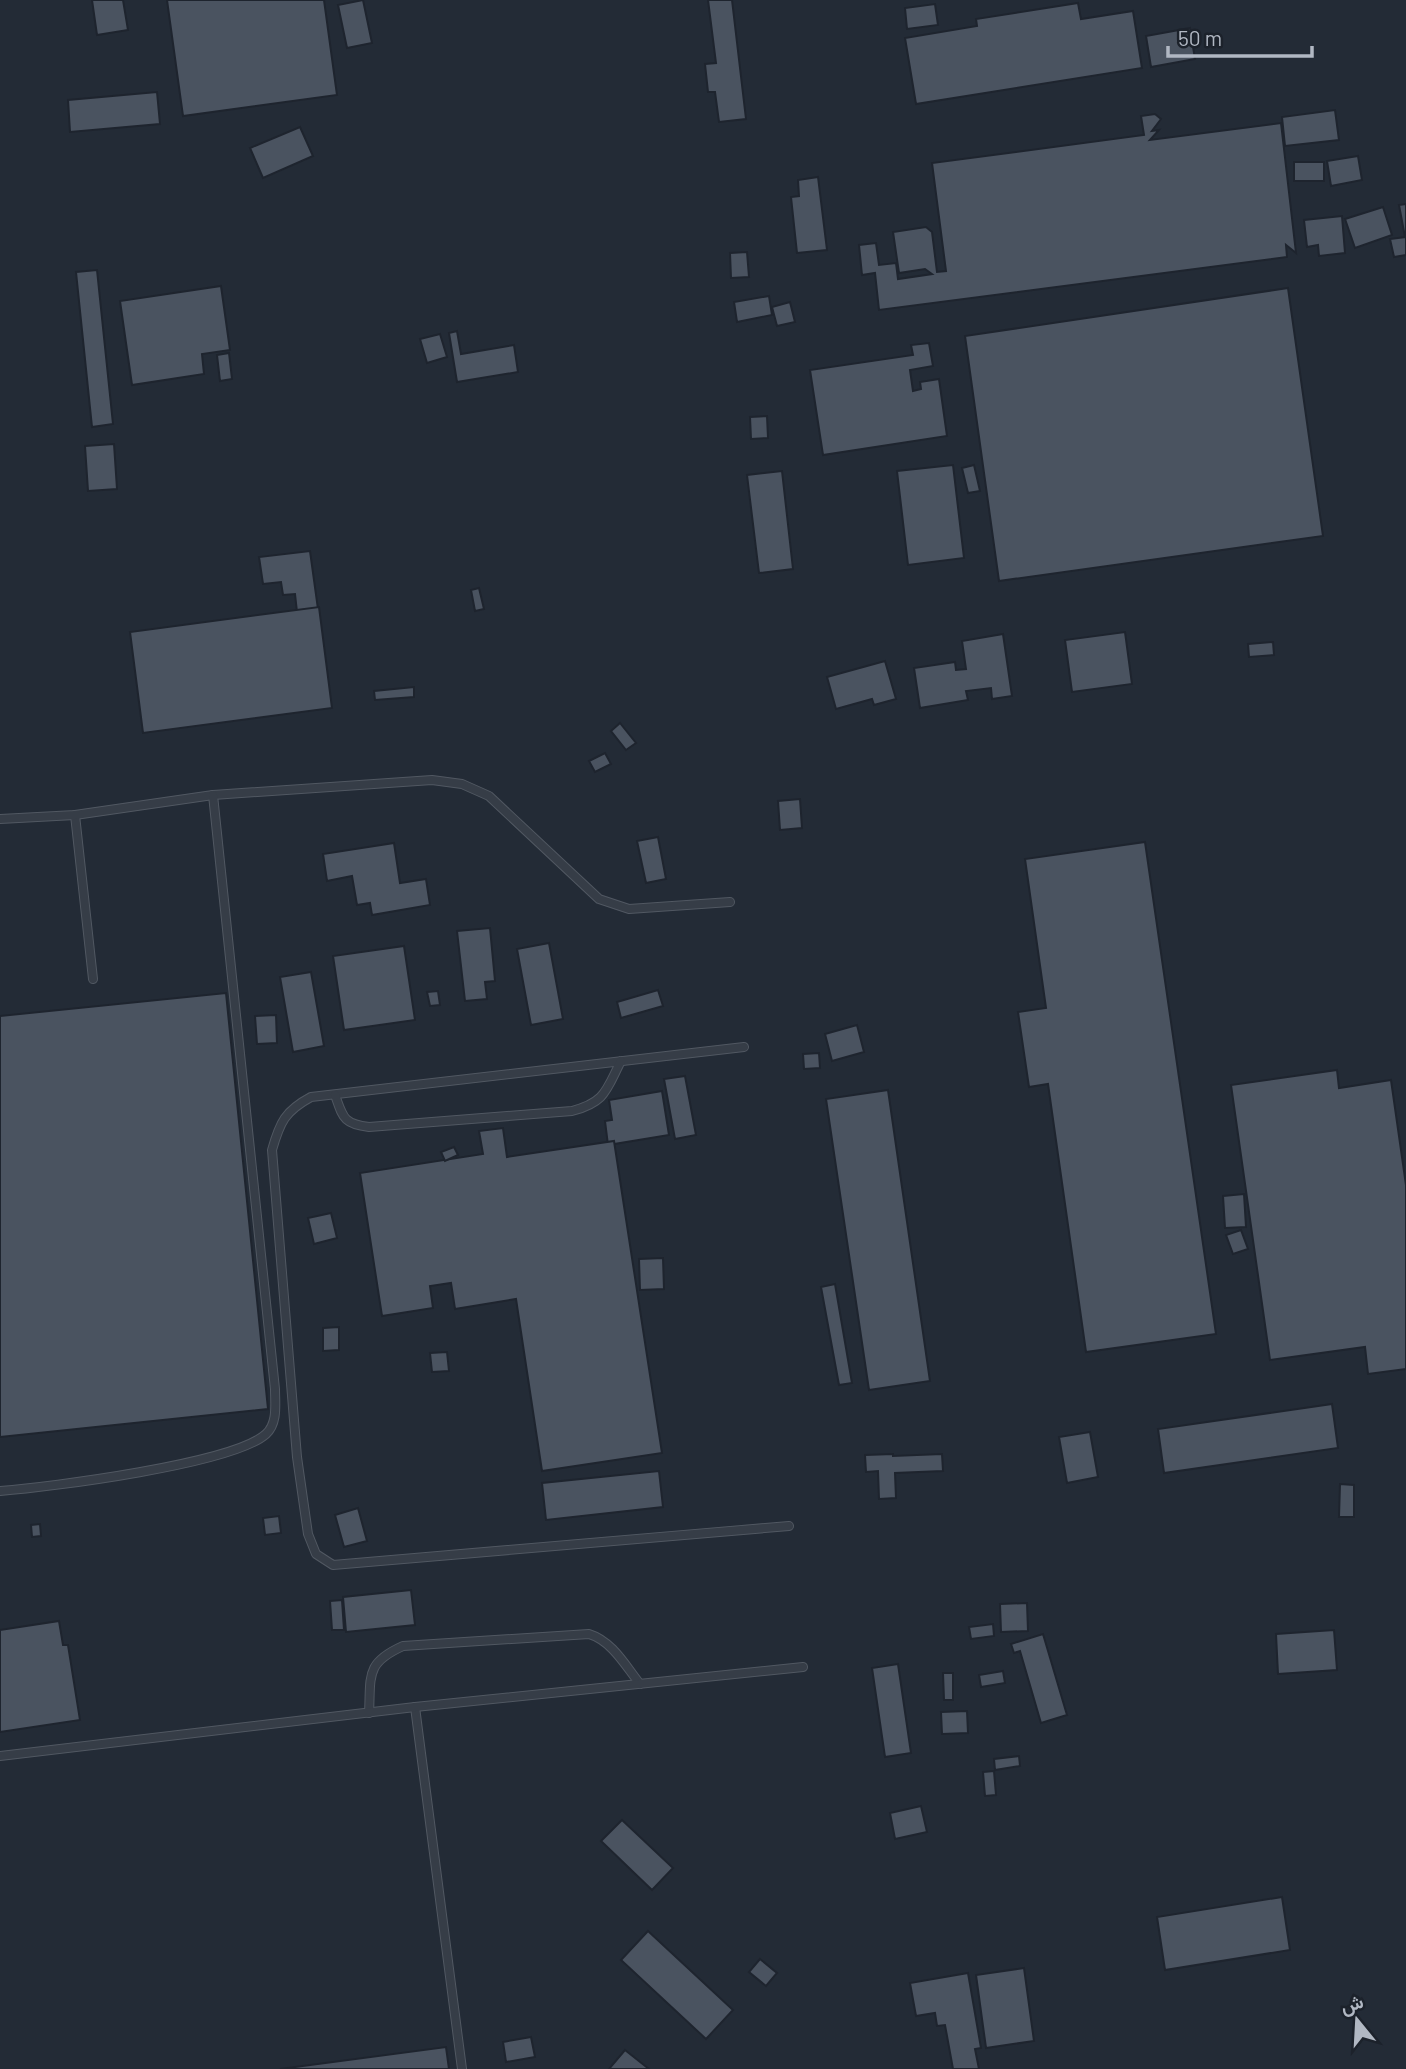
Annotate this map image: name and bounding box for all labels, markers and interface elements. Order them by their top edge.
scale bar [1168,14,1312,58]
text: 50 m [1178,25,1222,50]
north arrow [1322,1985,1392,2055]
text: ش [1337,1989,1366,2019]

